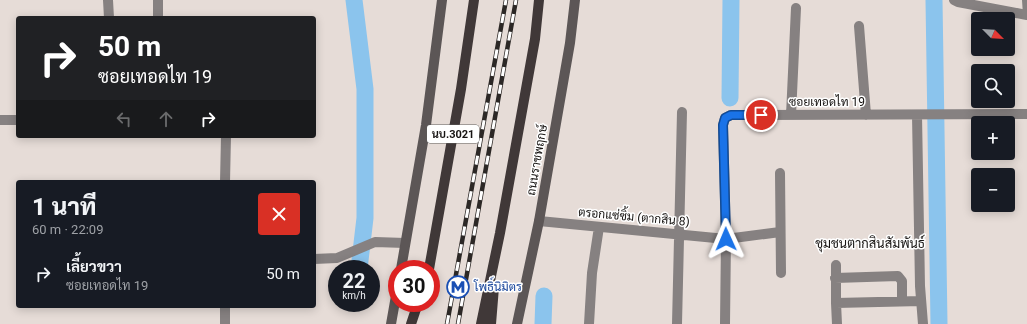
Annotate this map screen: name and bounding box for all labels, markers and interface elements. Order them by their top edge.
north arrow [971,12,1015,56]
map controls [971,12,1015,212]
text: 50 m [98,30,161,63]
icon: right [32,32,84,84]
button: search [971,64,1015,108]
text: ซอยเทอดไท 19 [98,66,212,87]
street label: ซอยเทอดไท 19 [789,94,865,109]
pin [744,98,778,132]
icon: arrive [750,104,772,126]
icon: left [113,108,135,130]
icon: ahead [155,108,177,130]
icon: right [197,108,219,130]
button: + [971,116,1015,160]
street label: ถนนราชพฤกษ์ [523,122,550,197]
road number: นบ.3021 [427,125,479,143]
button: − [971,168,1015,212]
text: 1 นาที [32,193,96,221]
button: close [258,193,300,235]
street label: ตรอกแซ่ซิ้ม (ตากสิน 8) [578,202,691,229]
position arrow [705,218,747,260]
text: 60 m · 22:09 [32,222,103,237]
district label: ชุมชนตากสินสัมพันธ์ [815,234,925,253]
text: เลี้ยวขวา [66,258,122,276]
speed limit sign: 30 [388,260,440,312]
icon: right [32,263,54,285]
text: 50 m [266,265,300,283]
text: 22 [343,269,365,293]
metro station icon: โพธิ์นิมิตร [445,274,471,300]
place label: โพธิ์นิมิตร [473,276,522,294]
text: ซอยเทอดไท 19 [66,278,148,293]
text: km/h [342,290,366,301]

